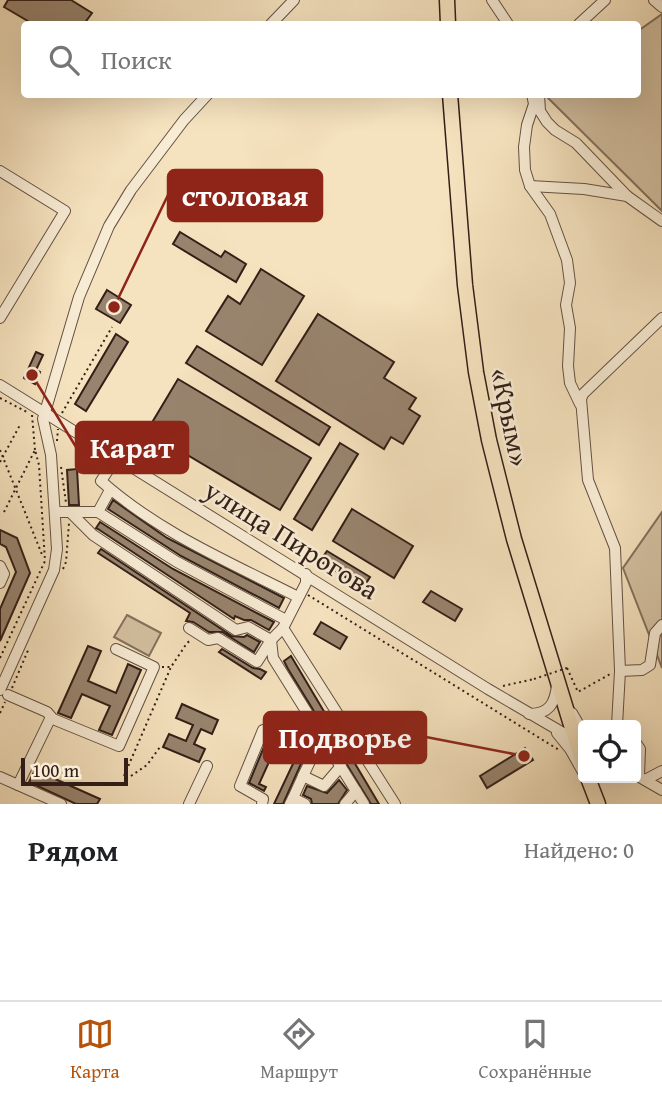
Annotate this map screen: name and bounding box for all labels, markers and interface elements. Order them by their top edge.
search box [21,21,641,98]
text: Поиск [101,40,172,79]
icon: search [45,41,83,79]
callout: столовая [168,170,322,221]
text: столовая [182,173,308,217]
street label: «Крым» [481,364,541,470]
callout: Карат [76,422,188,473]
text: Карат [90,425,175,469]
street label: улица Пирогова [196,468,388,609]
callout: Подворье [264,712,426,763]
text: Подворье [278,715,412,759]
map controls [578,720,641,783]
button: locate [578,720,641,783]
scale bar [21,755,128,787]
text: 100 m [32,756,79,784]
text: Рядом [28,828,119,872]
text: Найдено: 0 [524,833,634,866]
tab: Карта [70,1015,120,1085]
tab: Маршрут [260,1015,338,1085]
tab: Сохранённые [478,1015,592,1085]

